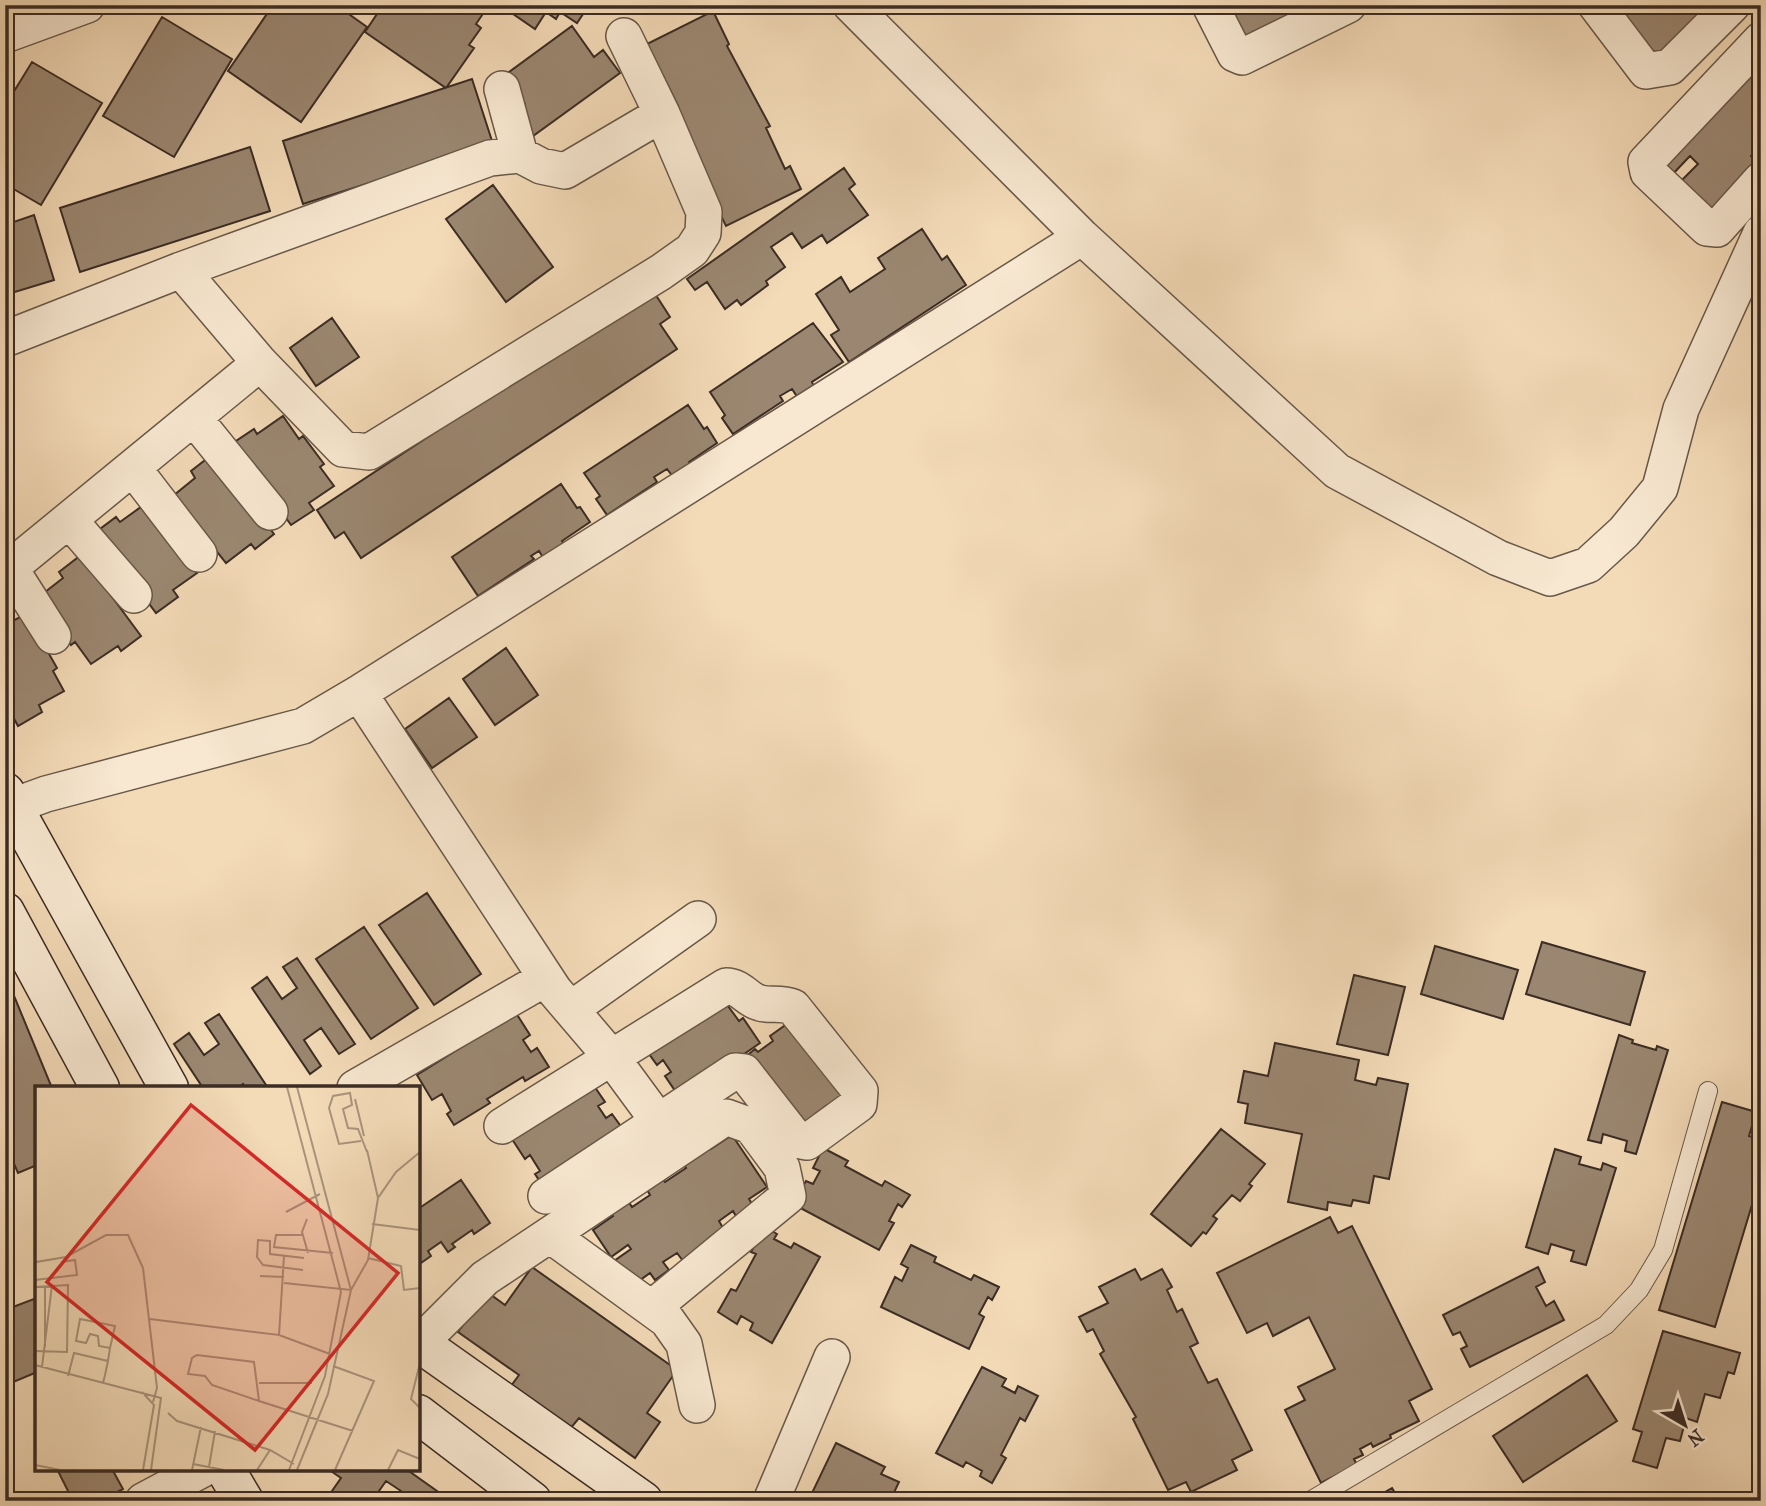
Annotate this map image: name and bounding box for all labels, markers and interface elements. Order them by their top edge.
inset map [35,1086,420,1471]
north arrow [1650,1390,1720,1460]
text: N [1682,1424,1708,1451]

